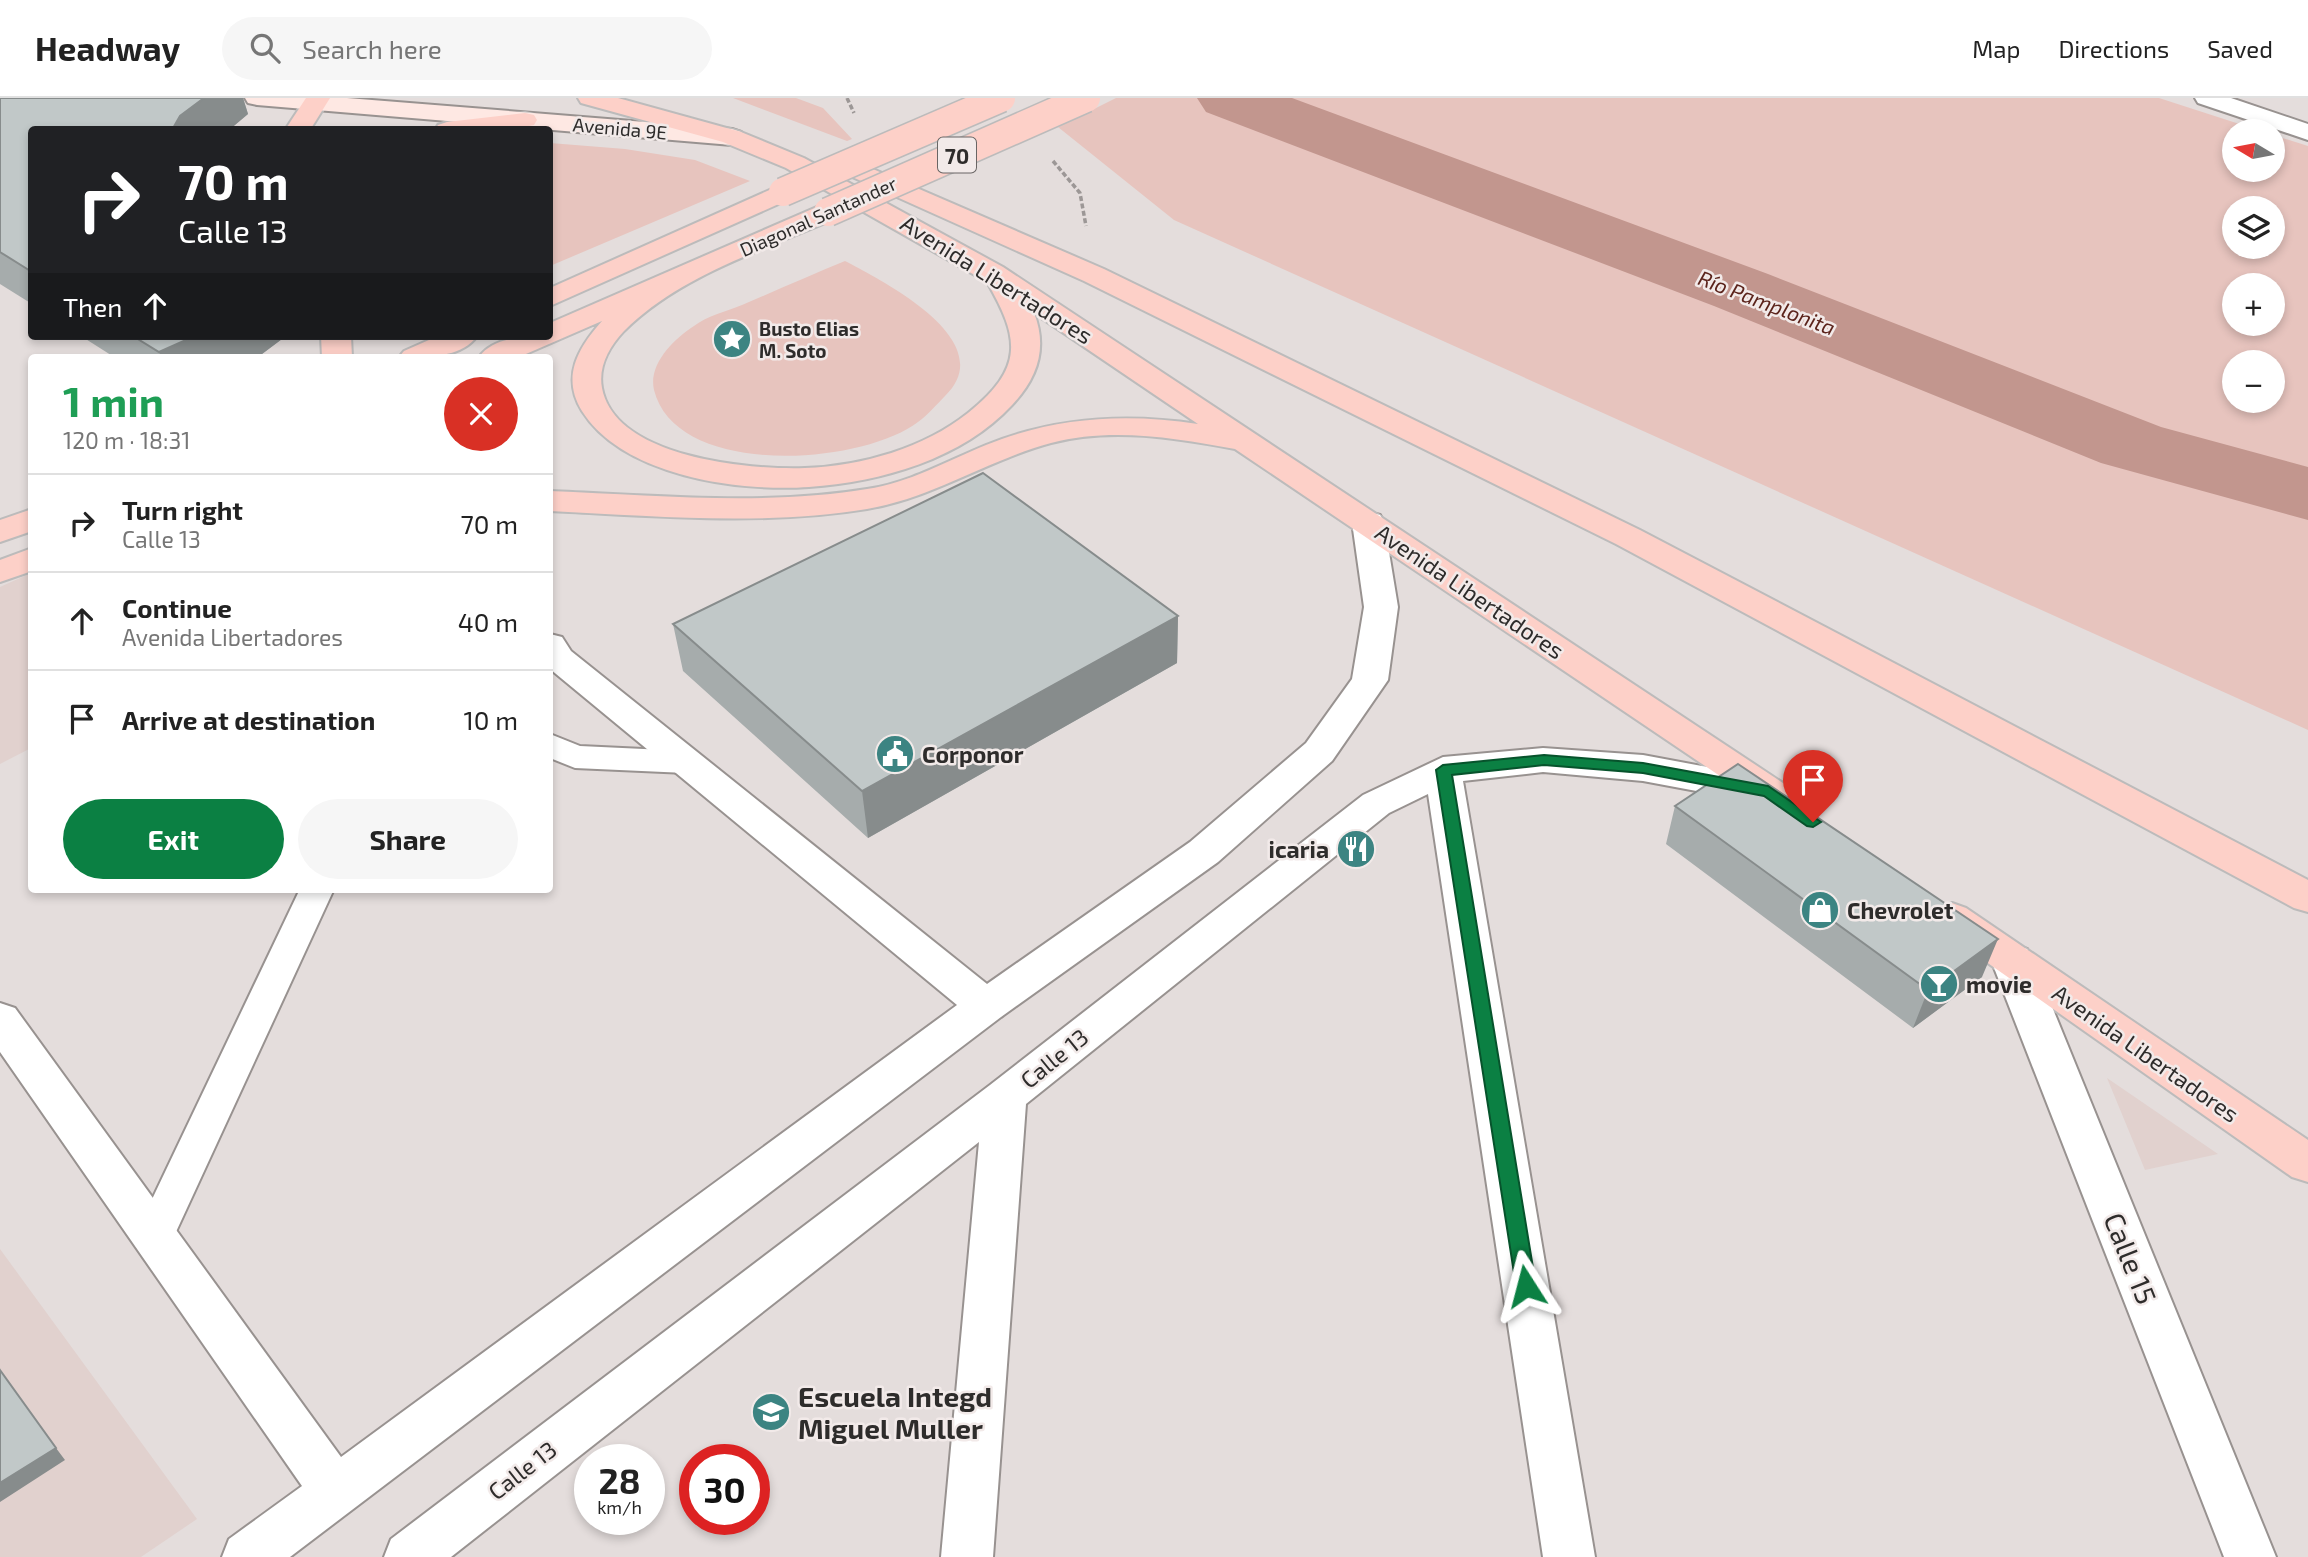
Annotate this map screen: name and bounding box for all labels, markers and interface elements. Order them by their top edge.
search box [222,17,712,80]
text: Headway [35,28,180,68]
icon: search [246,29,284,67]
text: Search here [302,33,442,64]
text: Map [1972,34,2020,63]
text: Directions [2058,34,2169,63]
text: Saved [2207,34,2273,63]
street label: Avenida 9E [572,112,668,144]
north arrow [2222,119,2286,182]
map controls [2222,119,2285,413]
road number: 70 [938,138,976,172]
text: 70 m [178,151,289,210]
icon: right [63,154,154,245]
street label: Diagonal Santander [736,171,900,261]
button: layers [2222,196,2285,259]
street label: Avenida Libertadores [896,209,1098,349]
text: Calle 13 [178,211,288,249]
water label: Río Pamplonita [1695,264,1839,340]
button: + [2222,273,2285,336]
icon: ahead [136,287,174,325]
text: Then [63,291,122,322]
place label: Busto Elias M. Soto [759,317,859,362]
place icon: Busto Elias M. Soto [711,318,753,360]
button: − [2222,350,2285,413]
text: 1 min [63,375,164,425]
button: close [444,377,518,451]
text: 120 m · 18:31 [63,426,190,454]
text: Turn right [122,494,243,525]
icon: right [63,504,101,542]
text: 70 m [460,508,518,539]
street label: Avenida Libertadores [1371,518,1569,664]
text: Calle 13 [122,525,201,553]
text: Continue [122,592,232,623]
icon: ahead [63,602,101,640]
text: 40 m [458,606,518,637]
text: Avenida Libertadores [122,623,343,651]
icon: arrive [63,700,101,738]
text: Arrive at destination [122,704,375,735]
text: 10 m [463,704,518,735]
public building icon: Corponor [874,733,916,775]
place label: Corponor [922,740,1024,768]
pin [1783,750,1843,822]
icon: arrive [1794,761,1832,799]
button: Exit [63,799,284,879]
button: Share [298,799,518,879]
restaurant icon: icaria [1335,828,1377,870]
place label: icaria [1269,835,1329,863]
shop icon: Chevrolet [1799,889,1841,931]
place label: Chevrolet [1847,896,1953,924]
bar icon: movie [1918,963,1960,1005]
place label: movie [1966,970,2032,998]
street label: Avenida Libertadores [2047,978,2245,1128]
street label: Calle 13 [1015,1022,1093,1094]
street label: Calle 15 [2097,1207,2165,1309]
position arrow [1489,1249,1563,1323]
place label: Escuela Integd Miguel Muller [798,1379,992,1445]
school or university icon: Escuela Integd Miguel Muller [750,1391,792,1433]
street label: Calle 13 [482,1435,562,1505]
speed limit sign: 30 [679,1444,770,1535]
text: 28 [598,1459,641,1501]
text: km/h [597,1496,642,1518]

